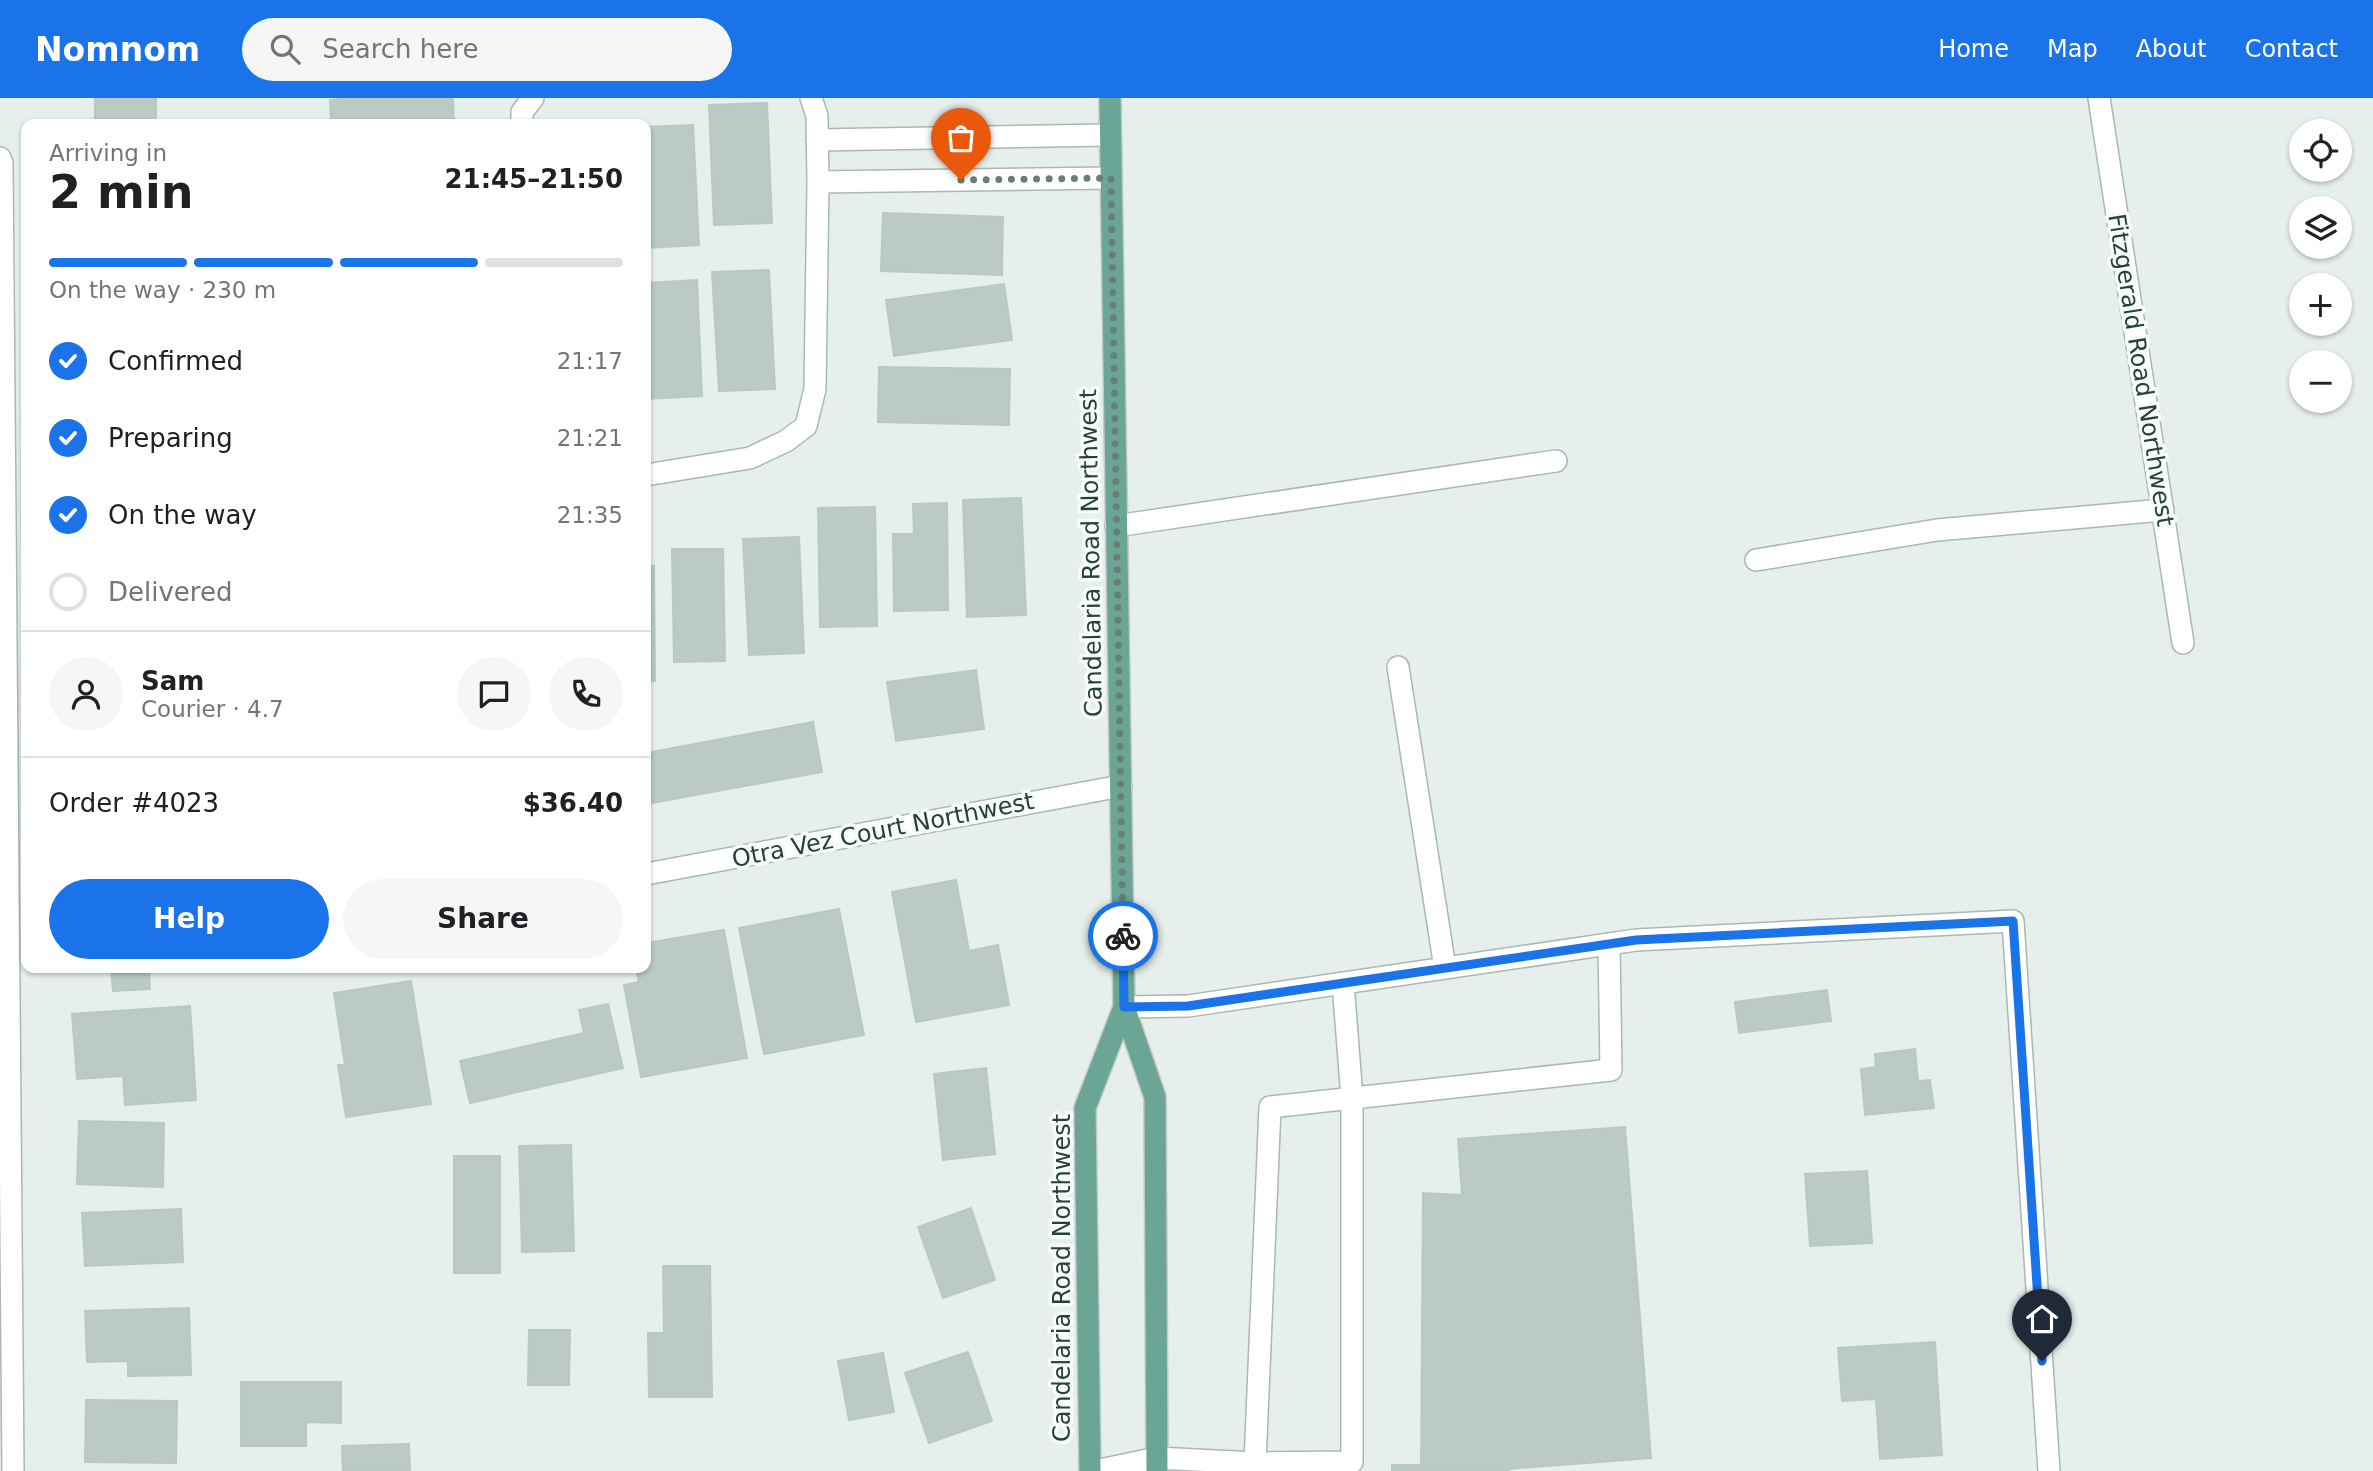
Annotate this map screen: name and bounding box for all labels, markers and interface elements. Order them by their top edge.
search box [242,18,732,81]
text: Nomnom [35,30,200,69]
icon: search [266,30,304,68]
text: Search here [322,34,478,64]
text: Home [1938,35,2009,63]
text: Map [2047,35,2098,63]
text: About [2136,35,2207,63]
text: Contact [2245,35,2338,63]
pin [931,108,991,180]
icon: bag [942,119,980,157]
map controls [2289,119,2352,413]
button: locate [2289,119,2352,182]
text: Arriving in [49,140,167,166]
text: 21:45–21:50 [444,164,623,194]
text: 2 min [49,165,193,219]
button: layers [2289,196,2352,259]
street label: Fitzgerald Road Northwest [2102,212,2180,528]
button: + [2289,273,2352,336]
text: On the way · 230 m [49,277,276,303]
icon: check [49,342,87,380]
text: Confirmed [108,346,243,376]
text: 21:17 [557,348,623,374]
button: − [2289,350,2352,413]
street label: Candelaria Road Northwest [1074,389,1108,717]
icon: check [49,419,87,457]
text: Preparing [108,423,233,453]
text: 21:21 [557,425,623,451]
icon: check [49,496,87,534]
text: On the way [108,500,257,530]
text: 21:35 [557,502,623,528]
text: Delivered [108,577,232,607]
button: person [49,657,123,731]
button: chat [457,657,531,731]
button: phone [549,657,623,731]
text: Sam [141,666,204,696]
text: Courier · 4.7 [141,696,284,722]
street label: Otra Vez Court Northwest [730,787,1036,873]
text: Order #4023 [49,788,219,818]
text: $36.40 [523,788,623,818]
button: Help [49,879,329,959]
button: Share [343,879,623,959]
courier [1088,901,1158,971]
icon: bike [1104,917,1142,955]
street label: Candelaria Road Northwest [1048,1114,1076,1442]
pin [2012,1289,2072,1361]
icon: home [2023,1300,2061,1338]

